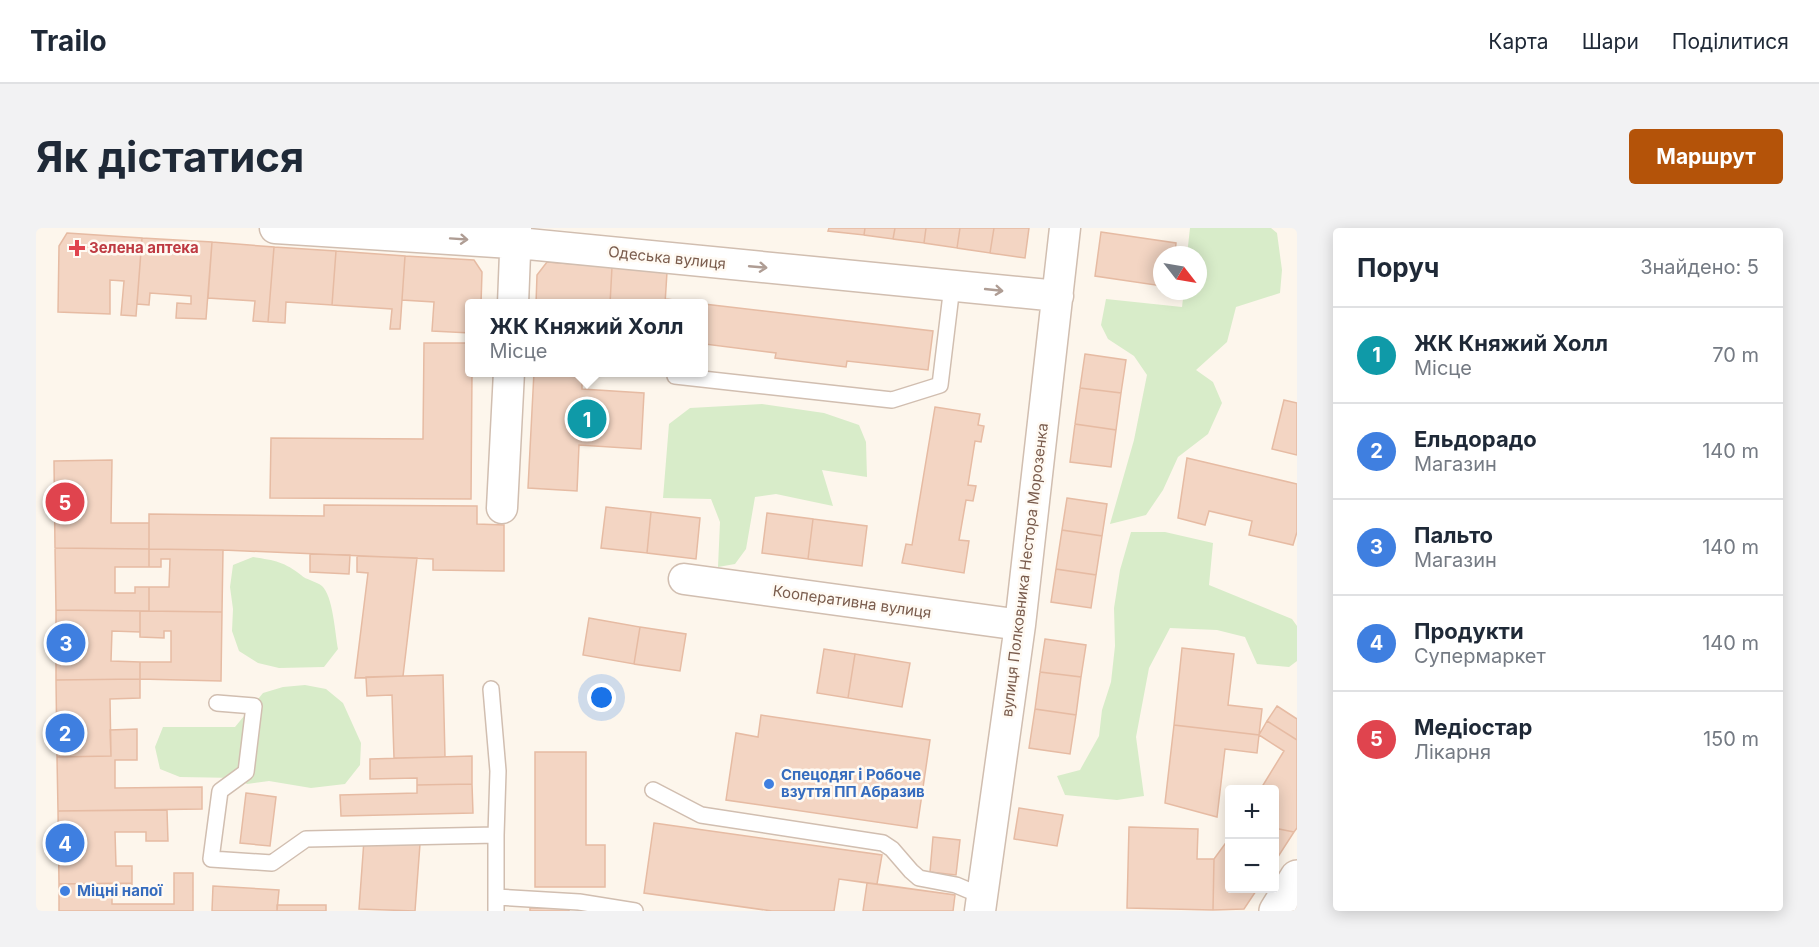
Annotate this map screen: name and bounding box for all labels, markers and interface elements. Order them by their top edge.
text: Trailo [30,24,107,58]
text: Карта [1488,29,1549,54]
text: Шари [1582,29,1639,54]
text: Поділитися [1672,29,1789,54]
button: Маршрут [1629,129,1783,184]
text: Як дістатися [36,131,304,182]
one-way arrow [449,234,469,245]
place label: Зелена аптека [89,238,199,257]
marker: Зелена аптека [70,241,84,255]
street label: Одеська вулиця [607,242,727,273]
north arrow [1153,246,1207,300]
text: Поруч [1357,252,1439,283]
text: Знайдено: 5 [1640,255,1759,279]
one-way arrow [748,262,768,273]
one-way arrow [984,285,1003,296]
popup [465,299,708,377]
text: ЖК Княжий Холл [489,313,684,339]
text: ЖК Княжий Холл [1414,330,1608,356]
text: Місце [489,339,547,363]
text: 1 [1372,343,1381,367]
text: 70 m [1712,343,1759,367]
text: Місце [1414,356,1472,380]
pin: 1 [568,396,606,441]
street label: вулиця Полковника Нестора Морозенка [997,422,1052,718]
text: Ельдорадо [1414,426,1537,452]
text: 2 [1370,439,1383,463]
text: 140 m [1702,439,1759,463]
text: Магазин [1414,452,1497,476]
pin: 5 [45,480,84,524]
text: Пальто [1414,522,1493,548]
text: 3 [1370,535,1383,559]
text: 140 m [1702,535,1759,559]
text: Магазин [1414,548,1497,572]
street label: Кооперативна вулиця [772,581,933,622]
text: Продукти [1414,618,1524,644]
pin: 3 [46,620,86,666]
text: 4 [1370,631,1383,655]
text: 140 m [1702,631,1759,655]
text: Супермаркет [1414,644,1546,668]
your location [587,683,616,712]
pin: 2 [45,710,84,756]
text: Медіостар [1414,714,1532,740]
text: 5 [1370,727,1383,751]
text: 150 m [1703,727,1759,751]
text: Лікарня [1414,740,1491,764]
place label: Спецодяг і Робоче взуття ПП Абразив [781,765,925,801]
marker: Спецодяг і Робоче взуття ПП Абразив [762,777,776,791]
map controls [1225,785,1279,893]
button: + [1225,785,1279,839]
pin: 4 [45,820,84,866]
button: − [1225,839,1279,893]
place label: Міцні напої [77,881,163,900]
marker: Міцні напої [58,884,72,898]

